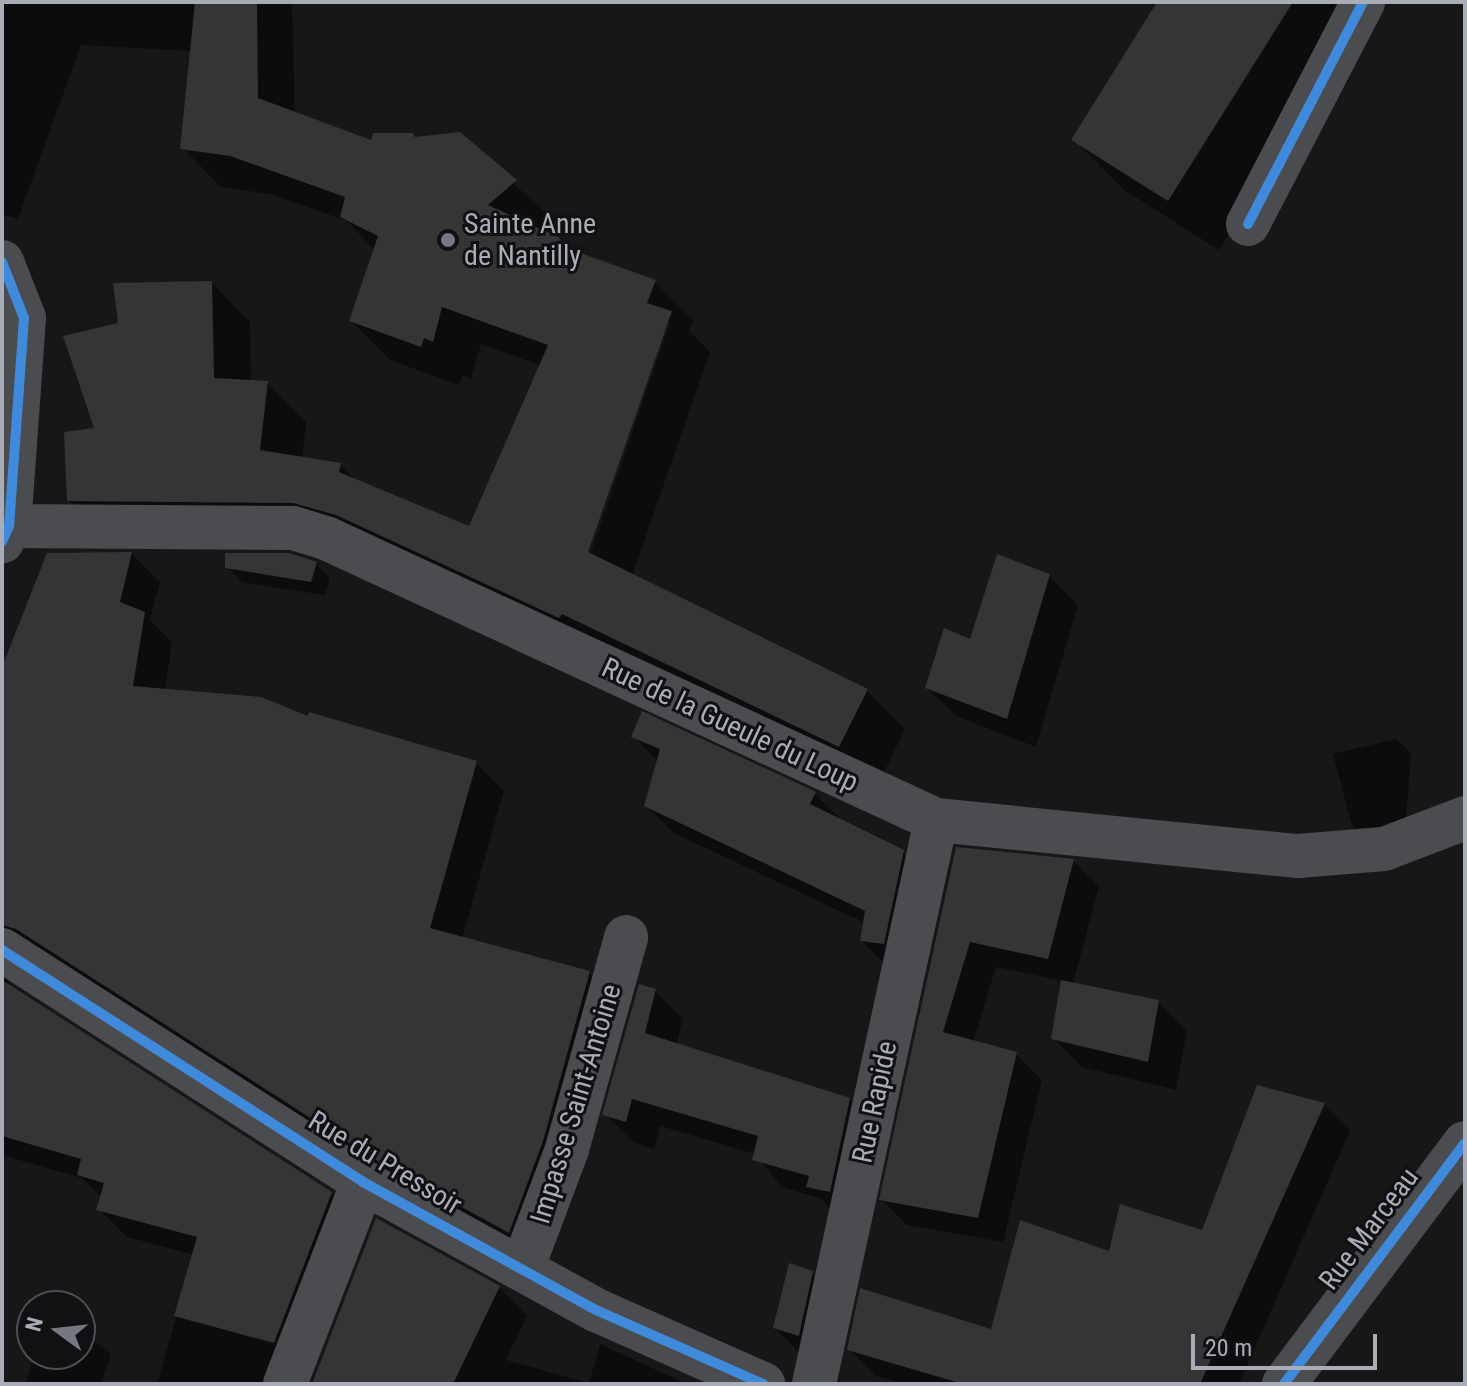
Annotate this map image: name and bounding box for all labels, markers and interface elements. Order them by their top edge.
place label: Sainte Anne de Nantilly [464,207,596,273]
marker: Sainte Anne de Nantilly [439,231,457,249]
street label: Rue de la Gueule du Loup [597,651,863,799]
street label: Impasse Saint-Antoine [524,980,628,1228]
street label: Rue Rapide [846,1038,904,1166]
street label: Rue du Pressoir [302,1104,468,1222]
street label: Rue Marceau [1312,1161,1426,1297]
north arrow [16,1290,96,1370]
text: N [20,1314,48,1334]
scale bar [1195,1318,1381,1368]
text: 20 m [1205,1334,1252,1362]

